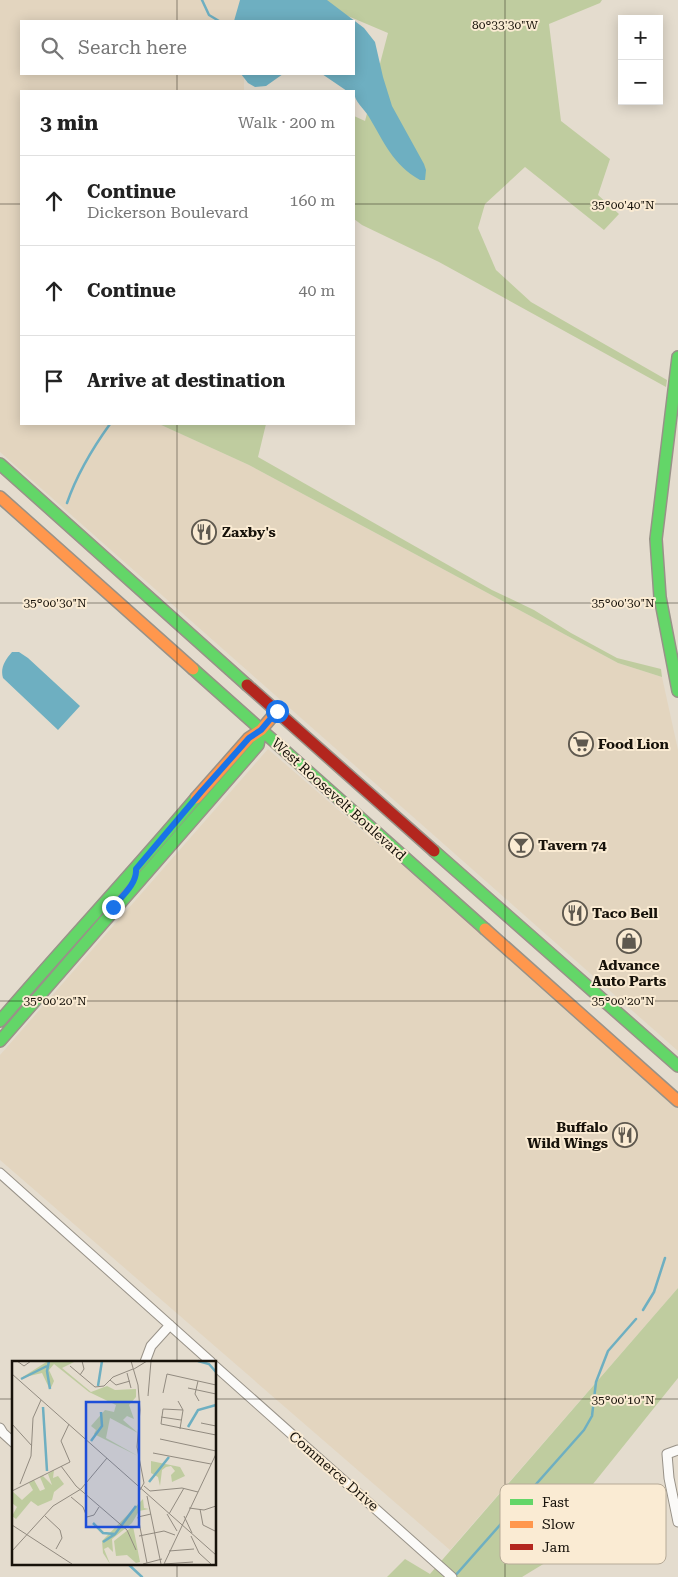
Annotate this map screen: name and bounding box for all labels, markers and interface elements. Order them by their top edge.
map controls [618,15,663,105]
button: + [618,15,663,60]
text: 80°33'30"W [472,18,539,32]
search box [20,20,355,75]
icon: search [38,34,66,62]
text: Search here [78,36,187,59]
button: − [618,60,663,105]
text: 3 min [40,111,98,135]
text: Walk · 200 m [238,113,335,132]
text: Continue [87,180,176,203]
icon: ahead [40,187,68,215]
text: 160 m [289,191,335,210]
text: 35°00'40"N [591,198,655,212]
text: Dickerson Boulevard [87,203,249,222]
icon: ahead [40,277,68,305]
text: Continue [87,279,176,302]
text: 40 m [298,281,335,300]
icon: arrive [40,367,68,395]
text: Arrive at destination [87,369,285,392]
restaurant icon: Zaxby's [191,519,217,545]
place label: Zaxby's [222,524,276,540]
text: 35°00'30"N [23,596,87,610]
text: 35°00'30"N [591,596,655,610]
route start [266,700,289,723]
supermarket icon: Food Lion [568,731,594,757]
street label: West Roosevelt Boulevard [269,735,409,863]
place label: Food Lion [598,736,669,752]
bar icon: Tavern 74 [508,832,534,858]
place label: Tavern 74 [538,837,607,853]
route end [102,896,125,919]
restaurant icon: Taco Bell [562,900,588,926]
place label: Taco Bell [592,905,658,921]
shop icon: Advance Auto Parts [616,928,642,954]
place label: Advance Auto Parts [592,957,666,989]
text: 35°00'20"N [23,994,87,1008]
text: 35°00'20"N [591,994,655,1008]
place label: Buffalo Wild Wings [527,1119,608,1151]
restaurant icon: Buffalo Wild Wings [612,1122,638,1148]
inset map [12,1361,216,1564]
text: 35°00'10"N [591,1393,655,1407]
street label: Commerce Drive [286,1428,382,1514]
legend [500,1484,666,1564]
text: Fast [542,1494,569,1510]
text: Slow [542,1516,575,1532]
text: Jam [542,1539,570,1555]

